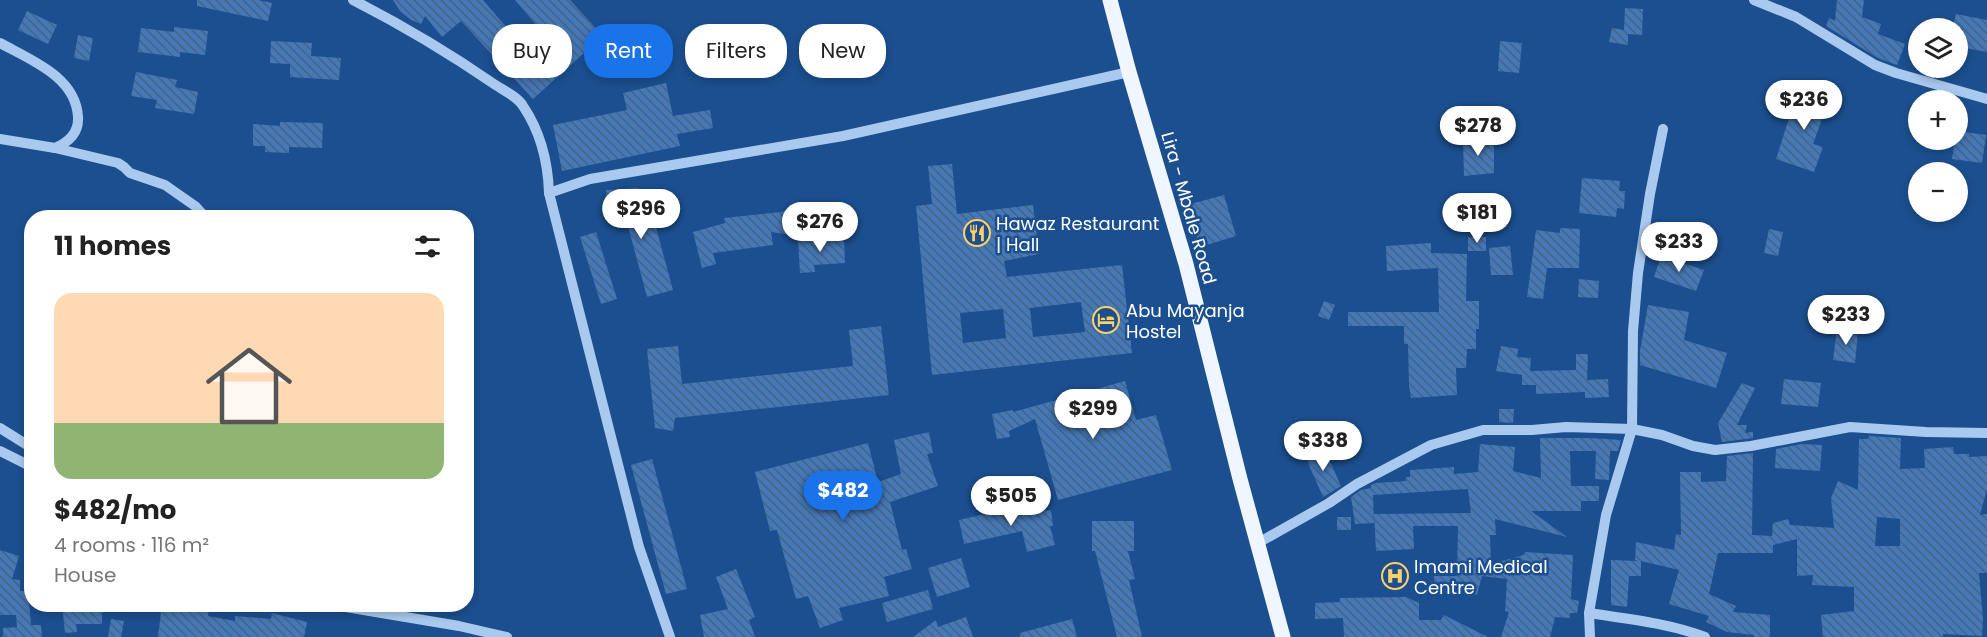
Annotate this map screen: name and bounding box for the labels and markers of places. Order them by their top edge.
pin: $236 [1768,80,1840,131]
pin: $278 [1442,106,1514,157]
pin: $296 [605,189,677,240]
pin: $181 [1441,193,1513,244]
pin: $276 [784,202,856,253]
place label: Hawaz Restaurant | Hall [996,211,1159,257]
restaurant icon: Hawaz Restaurant | Hall [962,218,992,248]
pin: $233 [1643,222,1715,273]
pin: $233 [1810,295,1882,346]
place label: Abu Mayanja Hostel [1126,298,1245,344]
hotel icon: Abu Mayanja Hostel [1091,305,1121,335]
pin: $299 [1057,389,1129,440]
pin: $338 [1287,421,1359,472]
pin: $482 [807,471,879,522]
pin: $505 [975,476,1047,527]
place label: Imami Medical Centre [1414,554,1548,600]
hospital icon: Imami Medical Centre [1380,561,1410,591]

